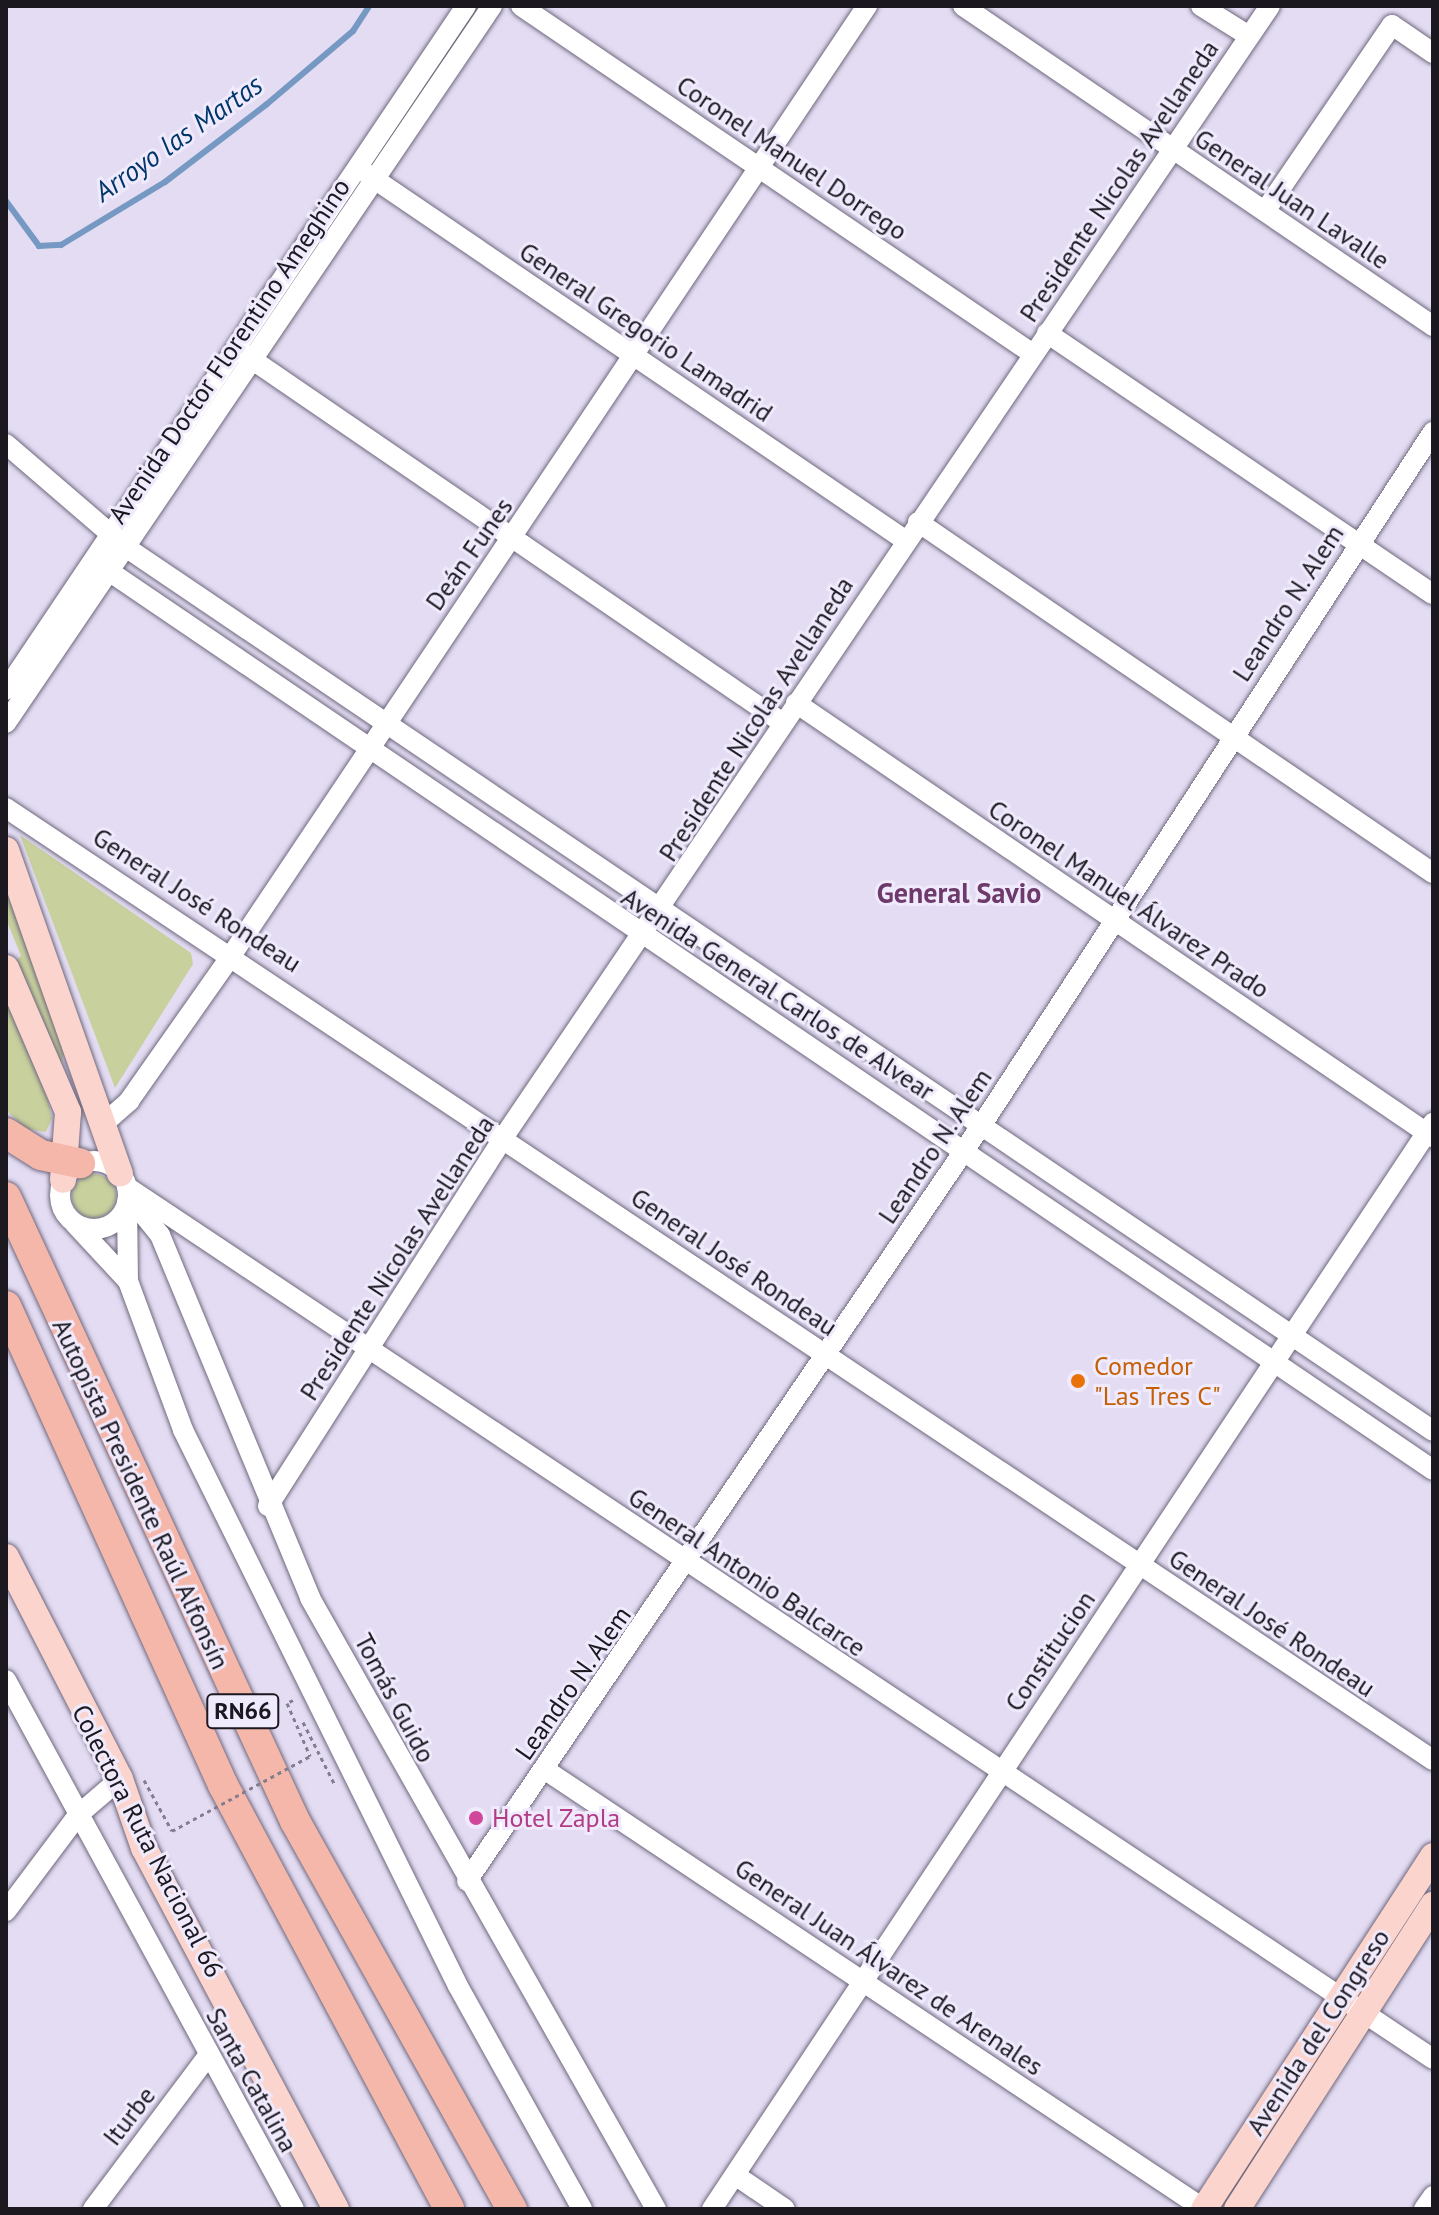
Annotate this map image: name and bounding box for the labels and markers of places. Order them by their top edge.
place label: Comedor "Las Tres C" [1094,1350,1222,1412]
marker: Comedor "Las Tres C" [1069,1372,1087,1390]
place label: Hotel Zapla [492,1802,621,1834]
marker: Hotel Zapla [467,1809,485,1827]

